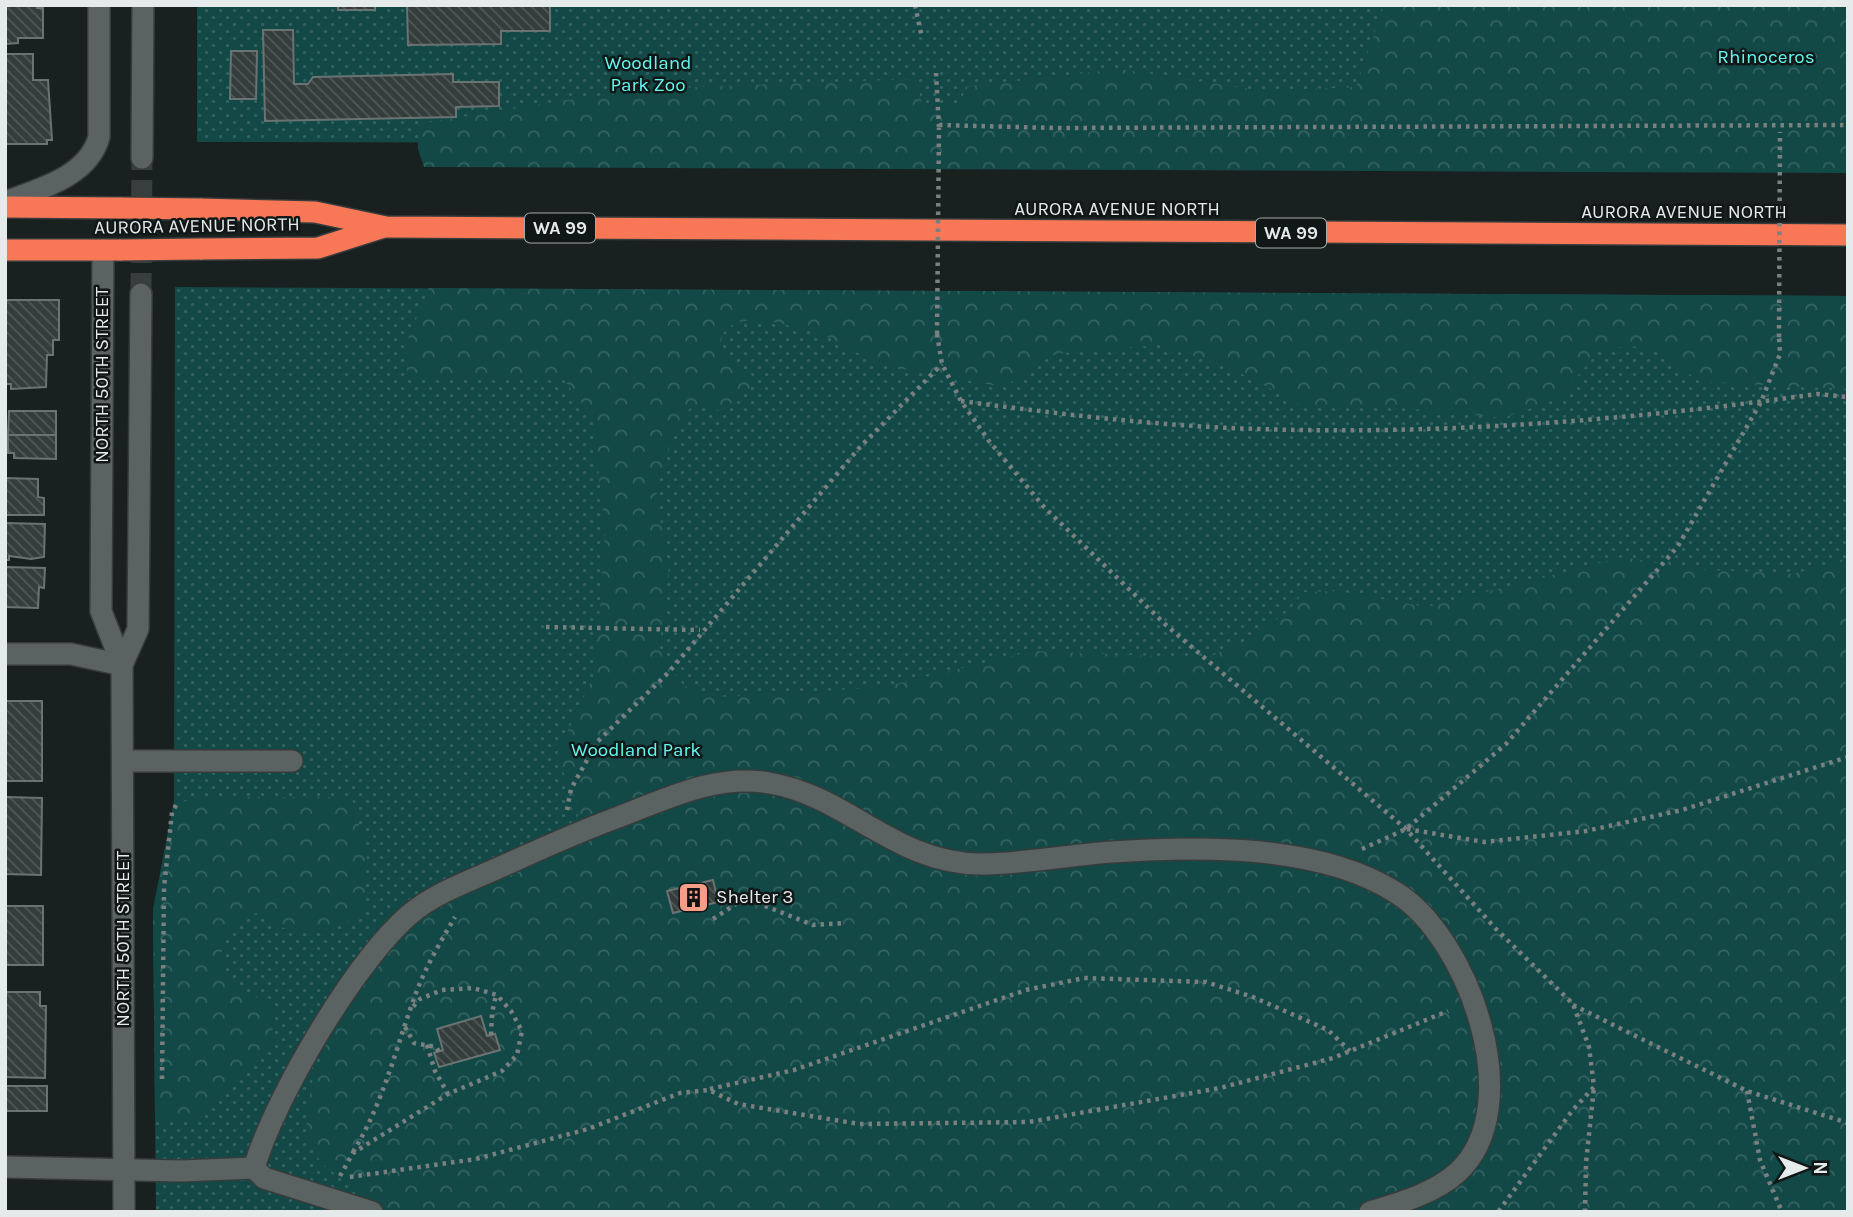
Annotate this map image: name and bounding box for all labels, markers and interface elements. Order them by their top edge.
park label: Rhinoceros [1717,46,1815,68]
park label: Woodland Park Zoo [605,52,691,96]
street label: AURORA AVENUE NORTH [1014,198,1220,220]
street label: AURORA AVENUE NORTH [1581,201,1787,223]
street label: AURORA AVENUE NORTH [94,213,300,239]
road number: WA 99 [525,213,595,242]
road number: WA 99 [1256,218,1326,247]
street label: NORTH 50TH STREET [91,287,113,463]
park label: Woodland Park [571,739,701,761]
street label: NORTH 50TH STREET [112,851,134,1027]
building icon: Shelter 3 [676,880,710,914]
place label: Shelter 3 [716,886,794,908]
north arrow [1769,1133,1839,1203]
text: N [1809,1161,1831,1175]

